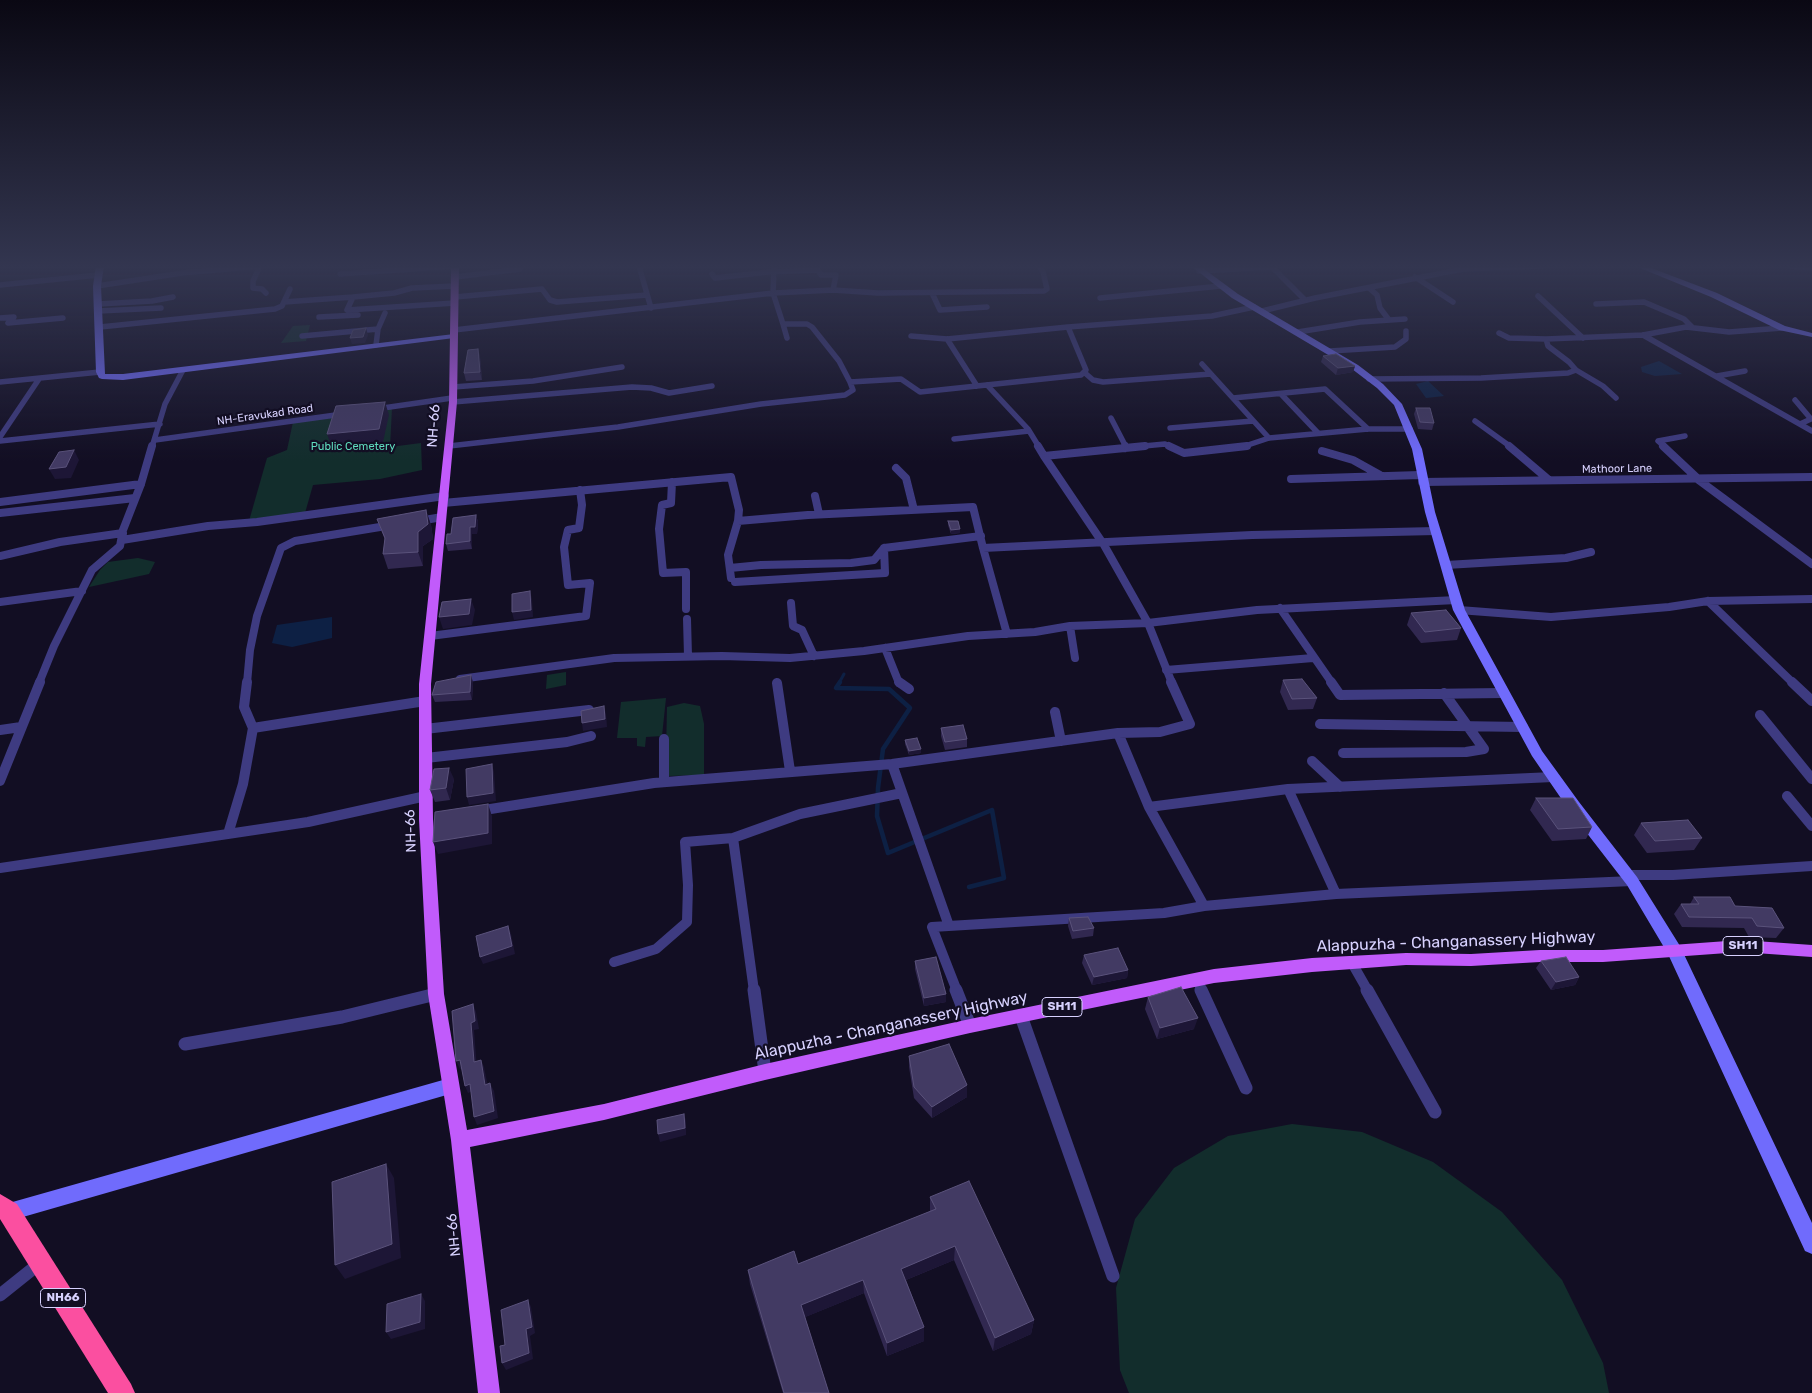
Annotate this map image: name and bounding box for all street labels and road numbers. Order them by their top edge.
street label: NH-Eravukad Road [216,402,314,428]
street label: NH-66 [424,404,444,448]
street label: Mathoor Lane [1582,462,1652,476]
street label: NH-66 [402,809,420,853]
street label: Alappuzha - Changanassery Highway [1316,928,1596,956]
road number: SH11 [1723,936,1763,956]
street label: Alappuzha - Changanassery Highway [753,988,1029,1064]
road number: SH11 [1042,998,1082,1016]
street label: NH-66 [443,1213,465,1257]
road number: NH66 [40,1289,86,1308]

